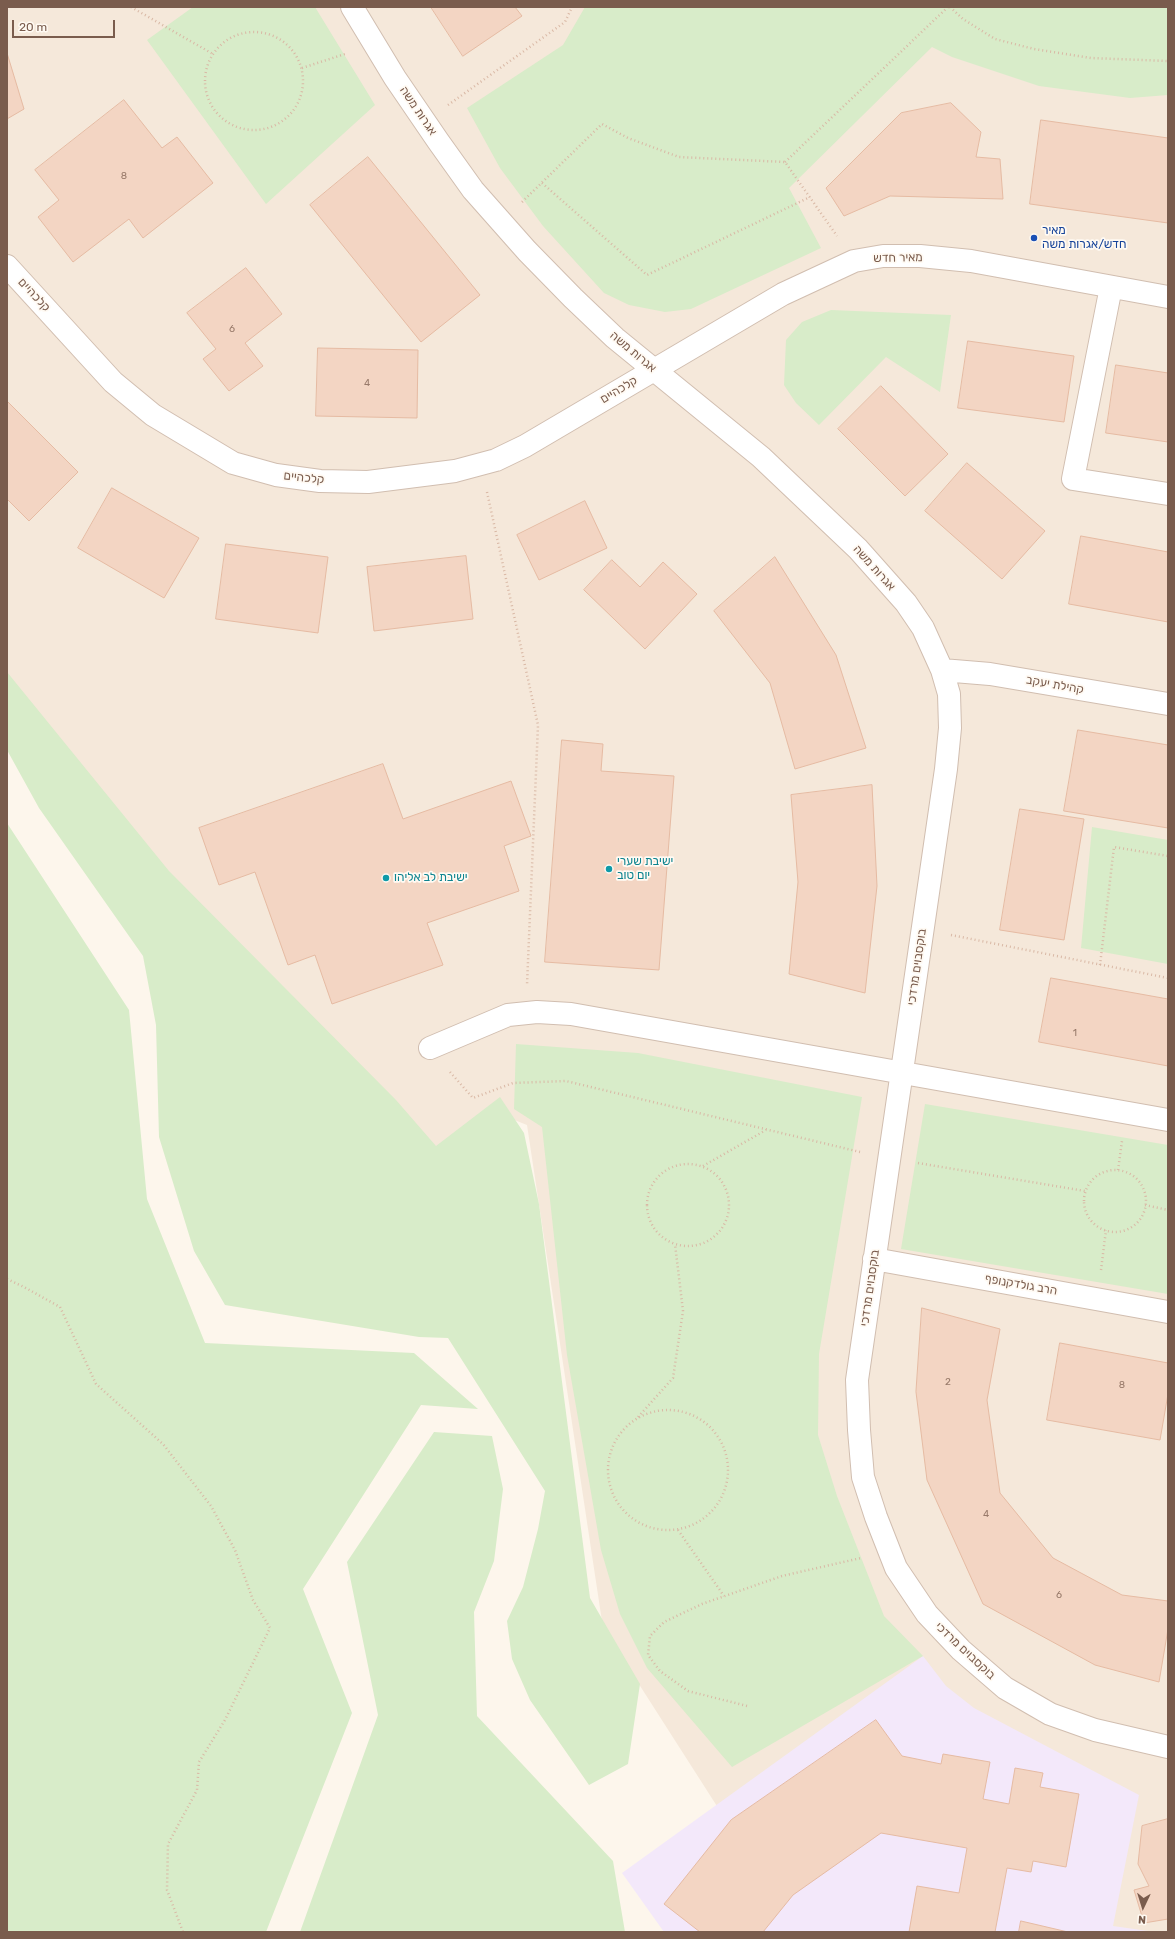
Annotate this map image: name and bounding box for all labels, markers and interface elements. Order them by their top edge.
scale bar [14,12,117,38]
text: 20 m [19,20,47,34]
street label: אגרות משה [396,84,440,138]
house number: 8 [121,170,127,182]
place label: מאיר חדש/אגרות משה [1042,224,1126,252]
marker: מאיר חדש/אגרות משה [1029,233,1039,243]
street label: מאיר חדש [873,250,923,266]
street label: קלכהיים [15,275,53,315]
house number: 6 [229,323,235,335]
street label: אגרות משה [607,328,659,376]
street label: קלכהיים [598,373,640,407]
house number: 4 [364,377,370,389]
street label: קלכהיים [283,469,325,487]
street label: אגרות משה [850,542,898,594]
street label: קהילת יעקב [1025,673,1085,697]
place label: ישיבת שערי יום טוב [617,855,673,883]
marker: ישיבת שערי יום טוב [604,864,614,874]
place label: ישיבת לב אליהו [394,871,467,885]
marker: ישיבת לב אליהו [381,873,391,883]
street label: בוקסבוים מרדכי [904,928,930,1006]
house number: 1 [1073,1027,1077,1039]
street label: בוקסבוים מרדכי [857,1249,883,1327]
street label: הרב גולדקנופף [984,1272,1058,1298]
house number: 2 [945,1376,951,1388]
house number: 8 [1119,1379,1125,1391]
house number: 4 [983,1508,989,1520]
house number: 6 [1056,1589,1062,1601]
street label: בוקסבוים מרדכי [932,1619,998,1683]
north arrow [1123,1887,1163,1927]
text: N [1138,1913,1147,1926]

